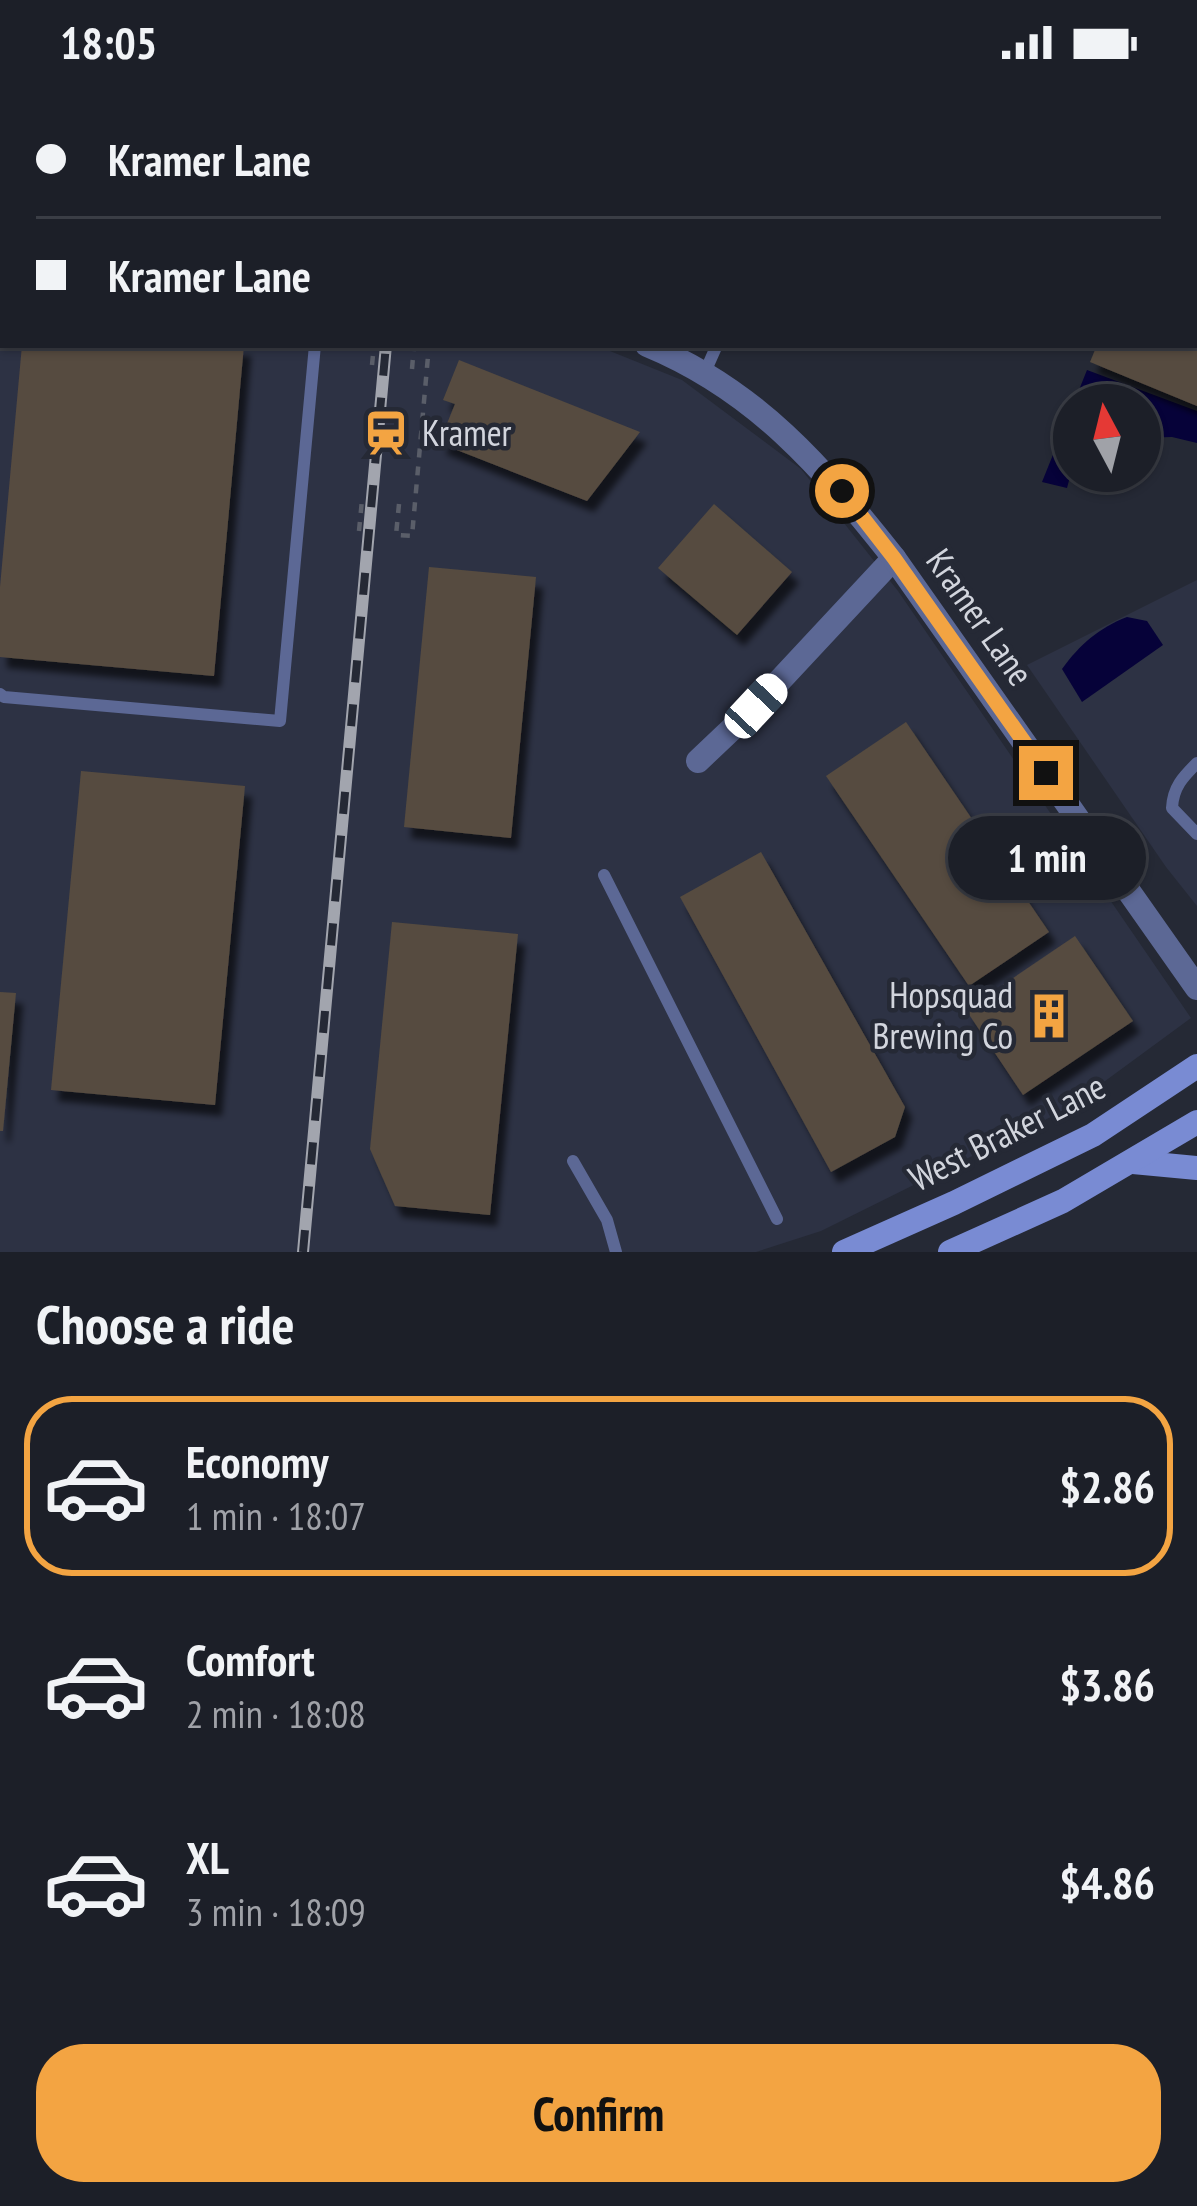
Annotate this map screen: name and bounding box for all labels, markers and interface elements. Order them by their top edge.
text: 18:05 [60,13,157,71]
text: Kramer Lane [108,130,311,188]
text: Kramer Lane [108,246,311,304]
north arrow [1053,384,1161,492]
map controls [1053,384,1161,492]
station icon: Kramer [361,408,411,458]
place label: Kramer [422,409,512,456]
route start [815,464,869,518]
street label: Kramer Lane [916,539,1045,694]
car [718,667,794,745]
route end [1019,746,1073,800]
callout: 1 min [947,815,1145,899]
text: 1 min [1008,832,1086,883]
place label: Hopsquad Brewing Co [873,971,1013,1059]
building icon: Hopsquad Brewing Co [1024,991,1074,1041]
street label: West Braker Lane [901,1062,1113,1201]
text: Choose a ride [36,1289,295,1359]
icon: car [42,1432,150,1540]
text: Economy [186,1432,329,1490]
text: $2.86 [1059,1457,1155,1515]
text: 1 min · 18:07 [186,1490,366,1541]
icon: car [42,1630,150,1738]
text: Comfort [186,1630,315,1688]
text: $3.86 [1059,1655,1155,1713]
text: 2 min · 18:08 [186,1688,366,1739]
icon: car [42,1828,150,1936]
text: XL [186,1828,229,1886]
text: $4.86 [1059,1853,1155,1911]
text: 3 min · 18:09 [186,1886,366,1937]
button: Confirm [36,2044,1161,2182]

